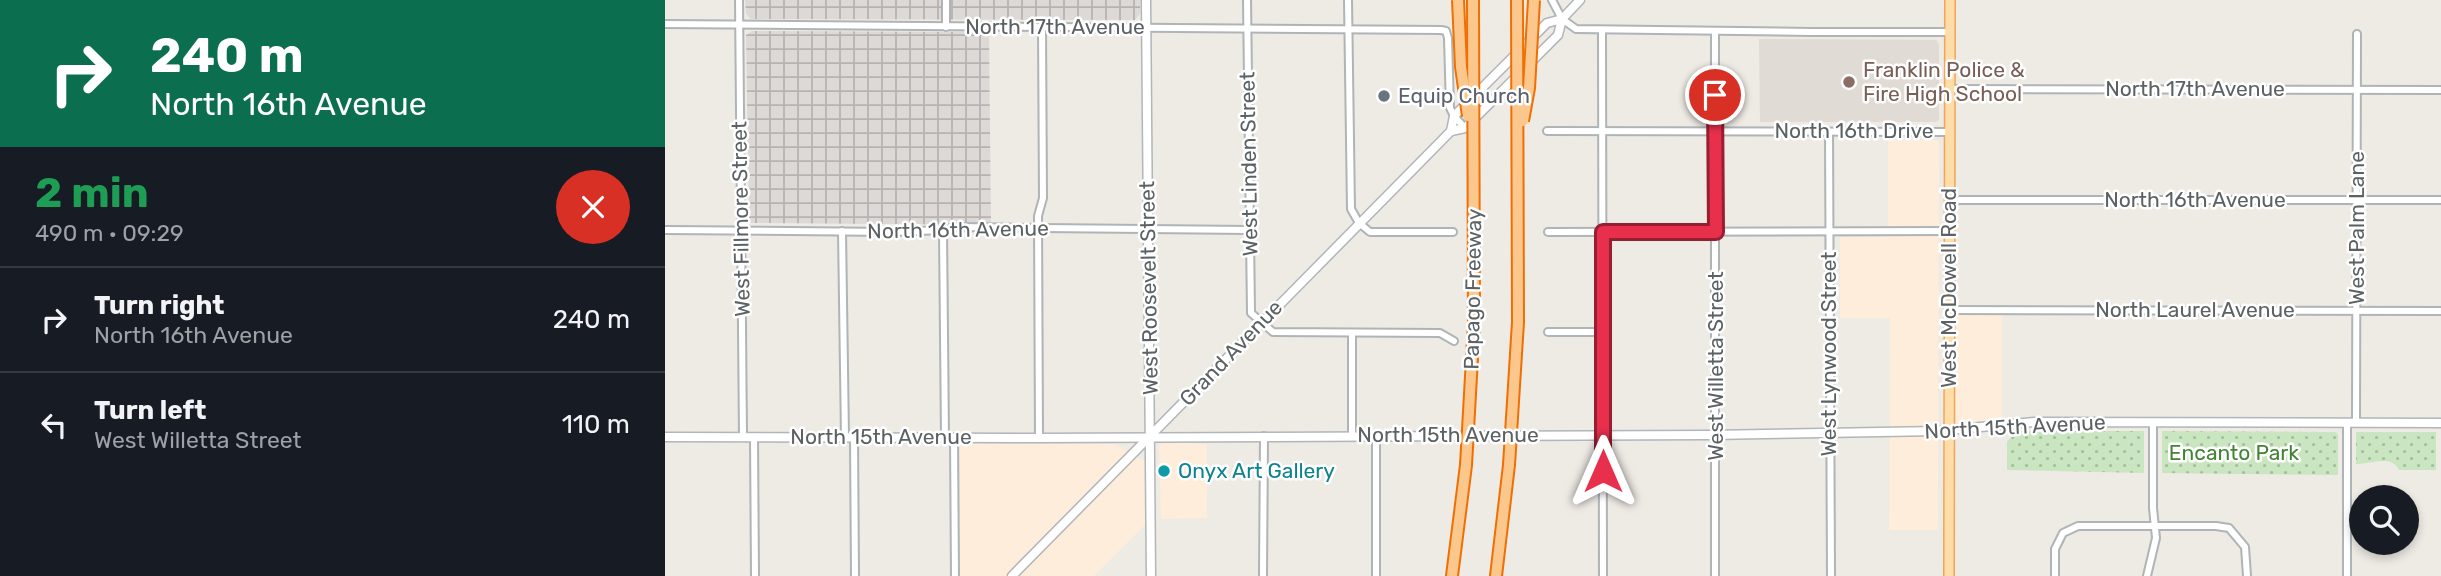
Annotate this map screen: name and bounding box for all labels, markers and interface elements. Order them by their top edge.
street label: North 17th Avenue [965,14,1145,39]
text: 240 m [150,26,304,84]
icon: right [35,28,126,119]
place label: Franklin Police & Fire High School [1863,57,2025,106]
pin [1685,65,1745,125]
street label: West Linden Street [1234,71,1263,257]
marker: Franklin Police & Fire High School [1841,74,1857,90]
icon: arrive [1696,76,1734,114]
street label: North 17th Avenue [2105,76,2285,101]
place label: Equip Church [1398,83,1530,108]
text: North 16th Avenue [150,85,427,123]
marker: Equip Church [1376,88,1392,104]
street label: North 16th Drive [1774,118,1934,143]
street label: West Fillmore Street [726,121,755,317]
street label: West Palm Lane [2344,151,2369,305]
text: 2 min [35,168,149,218]
button: close [556,170,630,244]
street label: West Roosevelt Street [1134,181,1163,395]
street label: North 16th Avenue [2104,187,2286,212]
street label: West McDowell Road [1936,188,1961,388]
street label: Papago Freeway [1459,208,1486,370]
street label: North 16th Avenue [867,215,1049,244]
text: 490 m · 09:29 [35,219,184,247]
street label: West Lynwood Street [1816,251,1841,457]
street label: West Willetta Street [1703,271,1728,461]
text: Turn right [94,290,224,321]
street label: Grand Avenue [1174,295,1287,411]
street label: North Laurel Avenue [2095,297,2295,322]
icon: right [35,301,73,339]
text: 240 m [553,304,630,335]
text: North 16th Avenue [94,321,293,349]
text: Turn left [94,395,206,426]
icon: left [35,406,73,444]
text: 110 m [562,409,630,440]
street label: North 15th Avenue [1924,409,2106,444]
street label: North 15th Avenue [1357,422,1539,447]
street label: North 15th Avenue [790,424,972,449]
text: West Willetta Street [94,426,302,454]
position arrow [1566,434,1640,508]
park label: Encanto Park [2169,440,2299,465]
place label: Onyx Art Gallery [1178,458,1335,483]
marker: Onyx Art Gallery [1156,463,1172,479]
map controls [2349,485,2419,555]
button: search [2349,485,2419,555]

